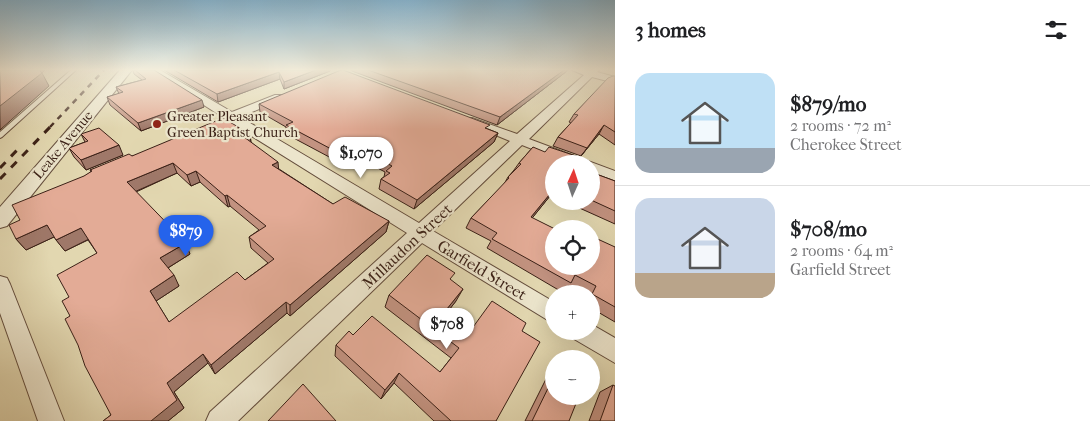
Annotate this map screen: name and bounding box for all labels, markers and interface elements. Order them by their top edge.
icon: filters [1042,16,1070,44]
text: 3 homes [635,18,706,42]
text: $879/mo [790,92,866,116]
icon: home [675,93,735,153]
street label: Leake Avenue [29,107,97,183]
place label: Greater Pleasant Green Baptist Church [167,108,298,141]
text: 2 rooms · 72 m² [790,116,891,135]
marker: Greater Pleasant Green Baptist Church [151,118,163,130]
text: Cherokee Street [790,135,902,154]
pin: $1,070 [320,136,402,179]
text: $1,070 [339,143,383,162]
north arrow [545,155,600,210]
map controls [545,155,600,405]
street label: Millaudon Street [358,199,456,293]
pin: $879 [156,214,216,257]
text: $708/mo [790,217,867,241]
icon: home [675,218,735,278]
button: locate [545,220,600,275]
text: $879 [170,221,202,240]
street label: Garfield Street [434,236,530,304]
text: 2 rooms · 64 m² [790,241,893,260]
text: Garfield Street [790,260,891,279]
button: + [545,285,600,340]
pin: $708 [417,308,477,350]
text: $708 [430,314,464,333]
button: − [545,350,600,405]

